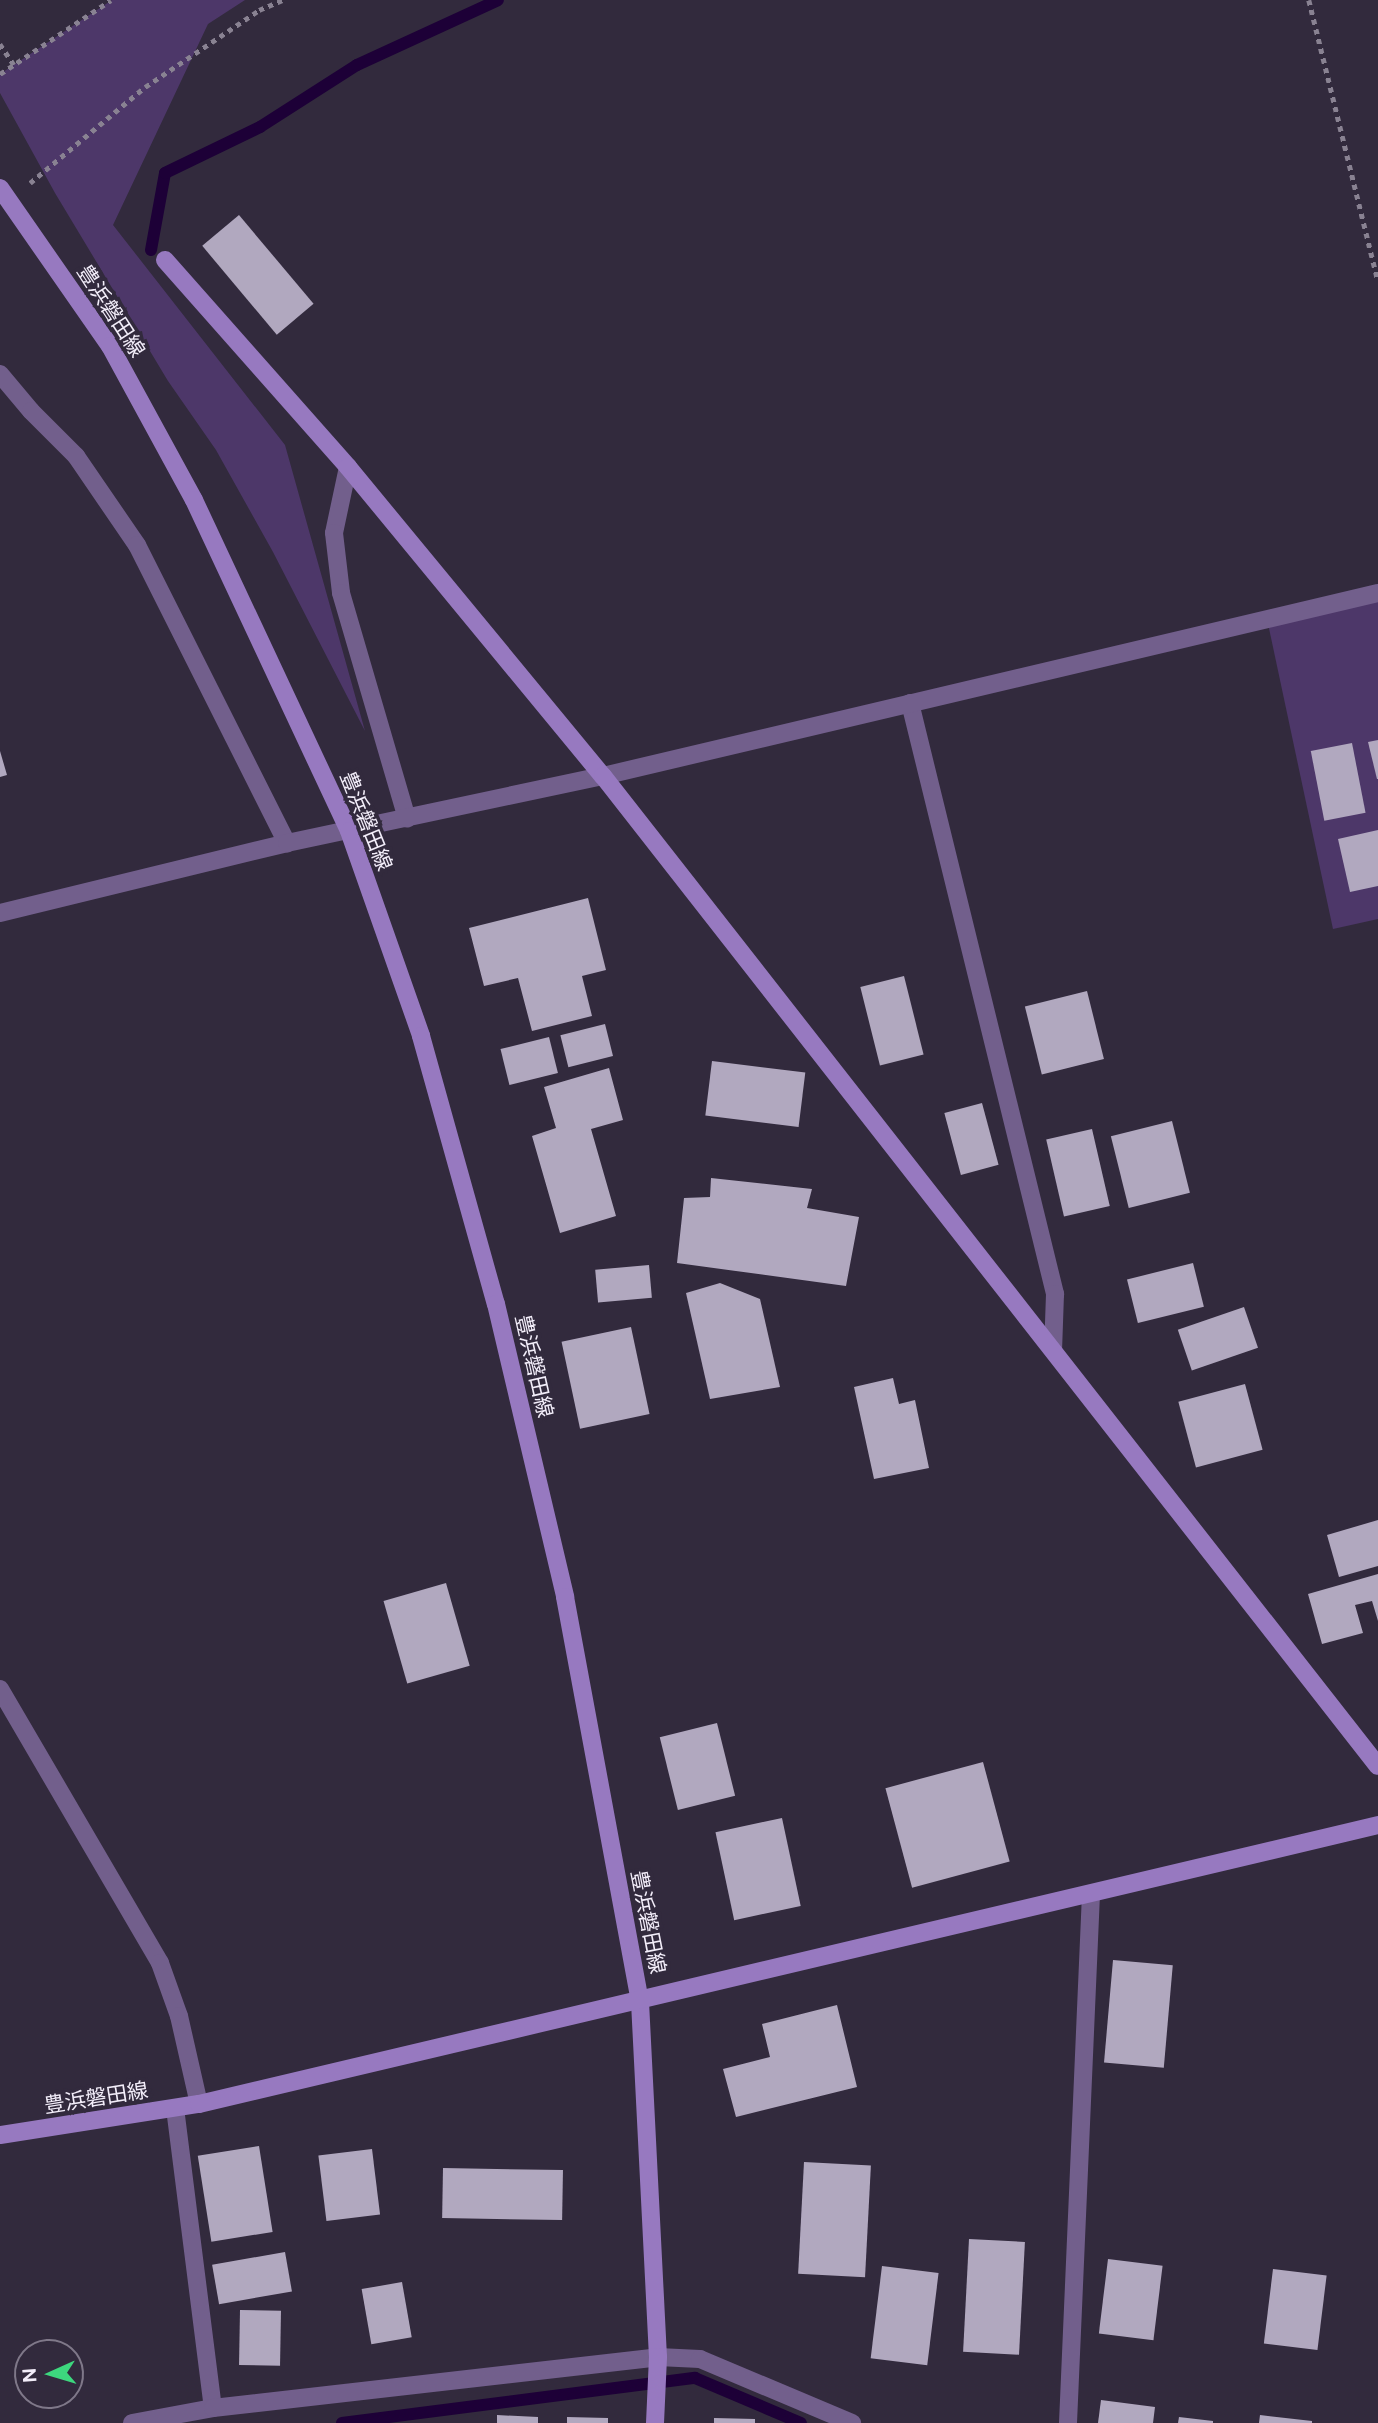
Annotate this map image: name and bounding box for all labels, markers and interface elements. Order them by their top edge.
street label: 豊浜磐田線 [72,260,150,362]
street label: 豊浜磐田線 [335,768,397,874]
street label: 豊浜磐田線 [510,1312,558,1420]
street label: 豊浜磐田線 [626,1868,670,1976]
street label: 豊浜磐田線 [42,2077,150,2119]
north arrow [14,2339,84,2409]
text: N [18,2367,42,2383]

